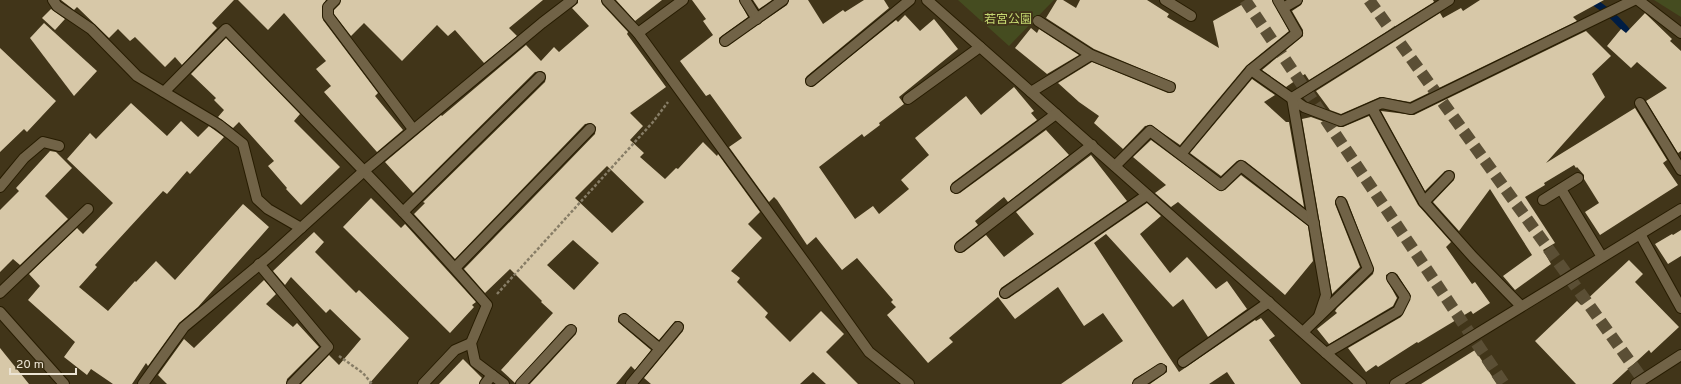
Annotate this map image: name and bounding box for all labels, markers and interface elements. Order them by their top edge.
park label: 若宮公園 [984,12,1032,28]
scale bar [10,350,76,376]
text: 20 m [16,357,44,373]

